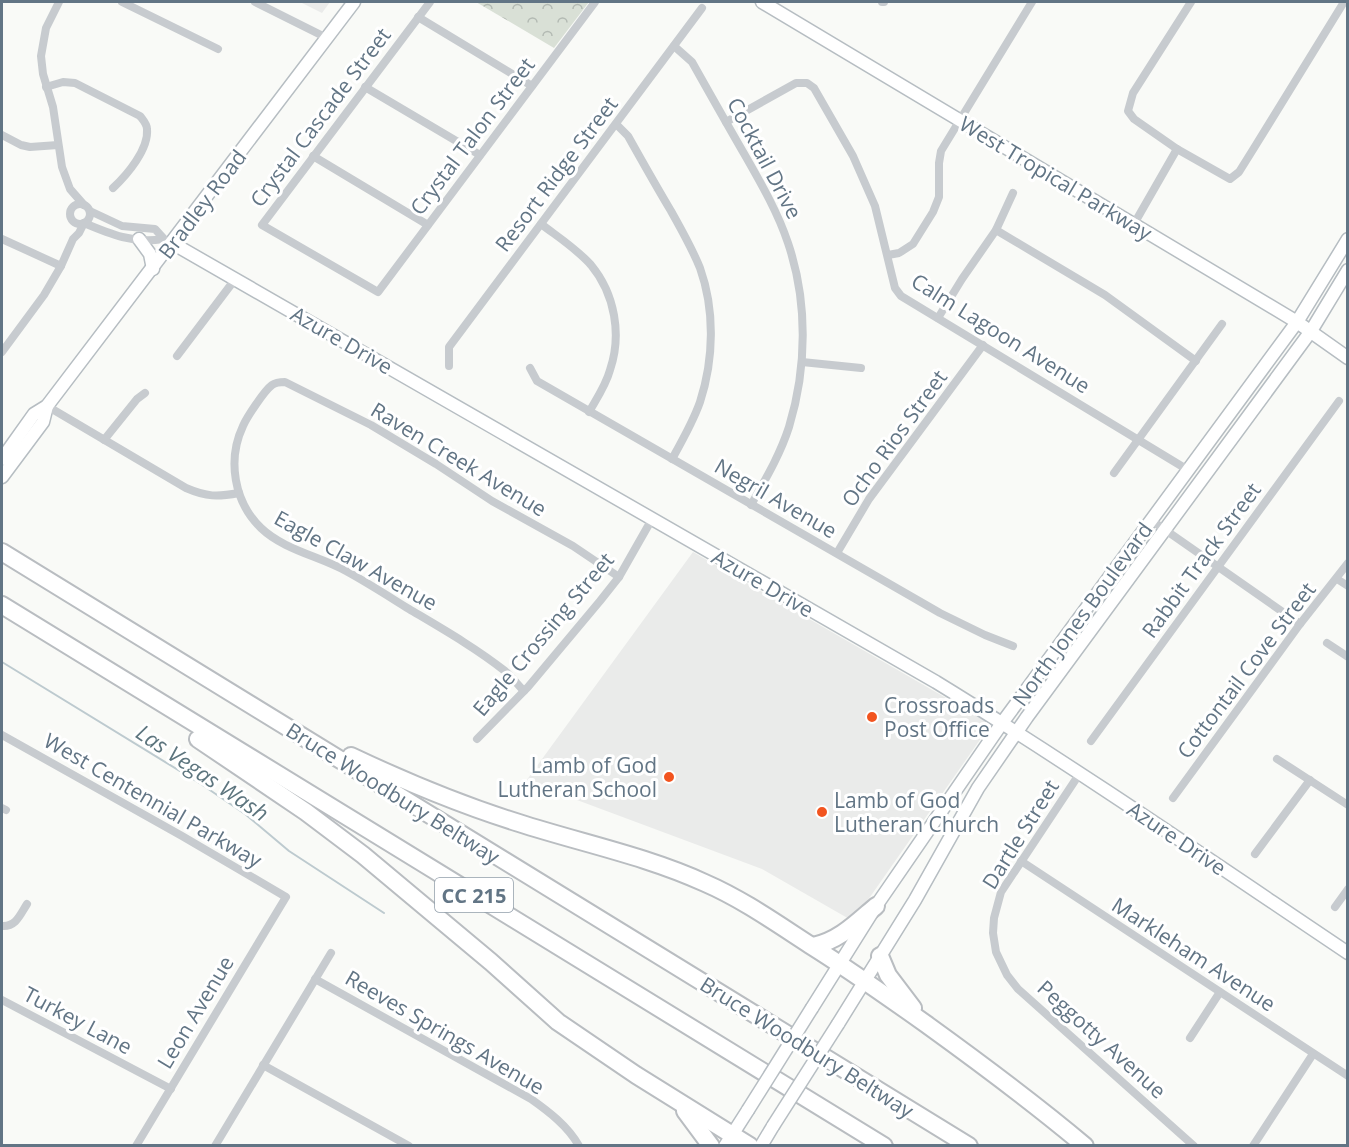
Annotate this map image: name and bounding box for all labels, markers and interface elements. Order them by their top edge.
street label: Crystal Cascade Street [243,22,397,212]
street label: Crystal Talon Street [404,52,540,220]
street label: Resort Ridge Street [488,91,624,257]
street label: Cocktail Drive [721,92,809,224]
street label: West Tropical Parkway [955,109,1158,247]
street label: Bradley Road [152,144,252,264]
street label: Calm Lagoon Avenue [906,267,1096,399]
street label: Azure Drive [286,300,398,380]
street label: Ocho Rios Street [835,364,953,512]
street label: Raven Creek Avenue [366,395,552,523]
street label: Negril Avenue [710,452,842,544]
street label: Rabbit Track Street [1135,477,1267,643]
street label: Eagle Claw Avenue [269,504,443,616]
street label: North Jones Boulevard [1006,516,1158,712]
street label: Azure Drive [707,543,819,623]
street label: Eagle Crossing Street [466,546,620,722]
street label: Cottontail Cove Street [1170,576,1322,764]
place label: Crossroads Post Office [884,691,994,743]
marker: Crossroads Post Office [865,710,879,724]
street label: Bruce Woodbury Beltway [281,716,505,870]
water label: Las Vegas Wash [131,717,275,827]
street label: West Centennial Parkway [39,726,267,874]
place label: Lamb of God Lutheran School [497,751,657,803]
marker: Lamb of God Lutheran School [662,770,676,784]
street label: Dartle Street [975,774,1065,894]
place label: Lamb of God Lutheran Church [834,786,999,838]
street label: Azure Drive [1122,795,1232,881]
marker: Lamb of God Lutheran Church [815,805,829,819]
road number: CC 215 [435,878,513,912]
street label: Markleham Avenue [1107,891,1281,1017]
street label: Leon Avenue [150,950,240,1074]
street label: Reeves Springs Avenue [340,964,550,1100]
street label: Bruce Woodbury Beltway [695,970,919,1124]
street label: Peggotty Avenue [1032,974,1172,1104]
street label: Turkey Lane [19,980,137,1060]

